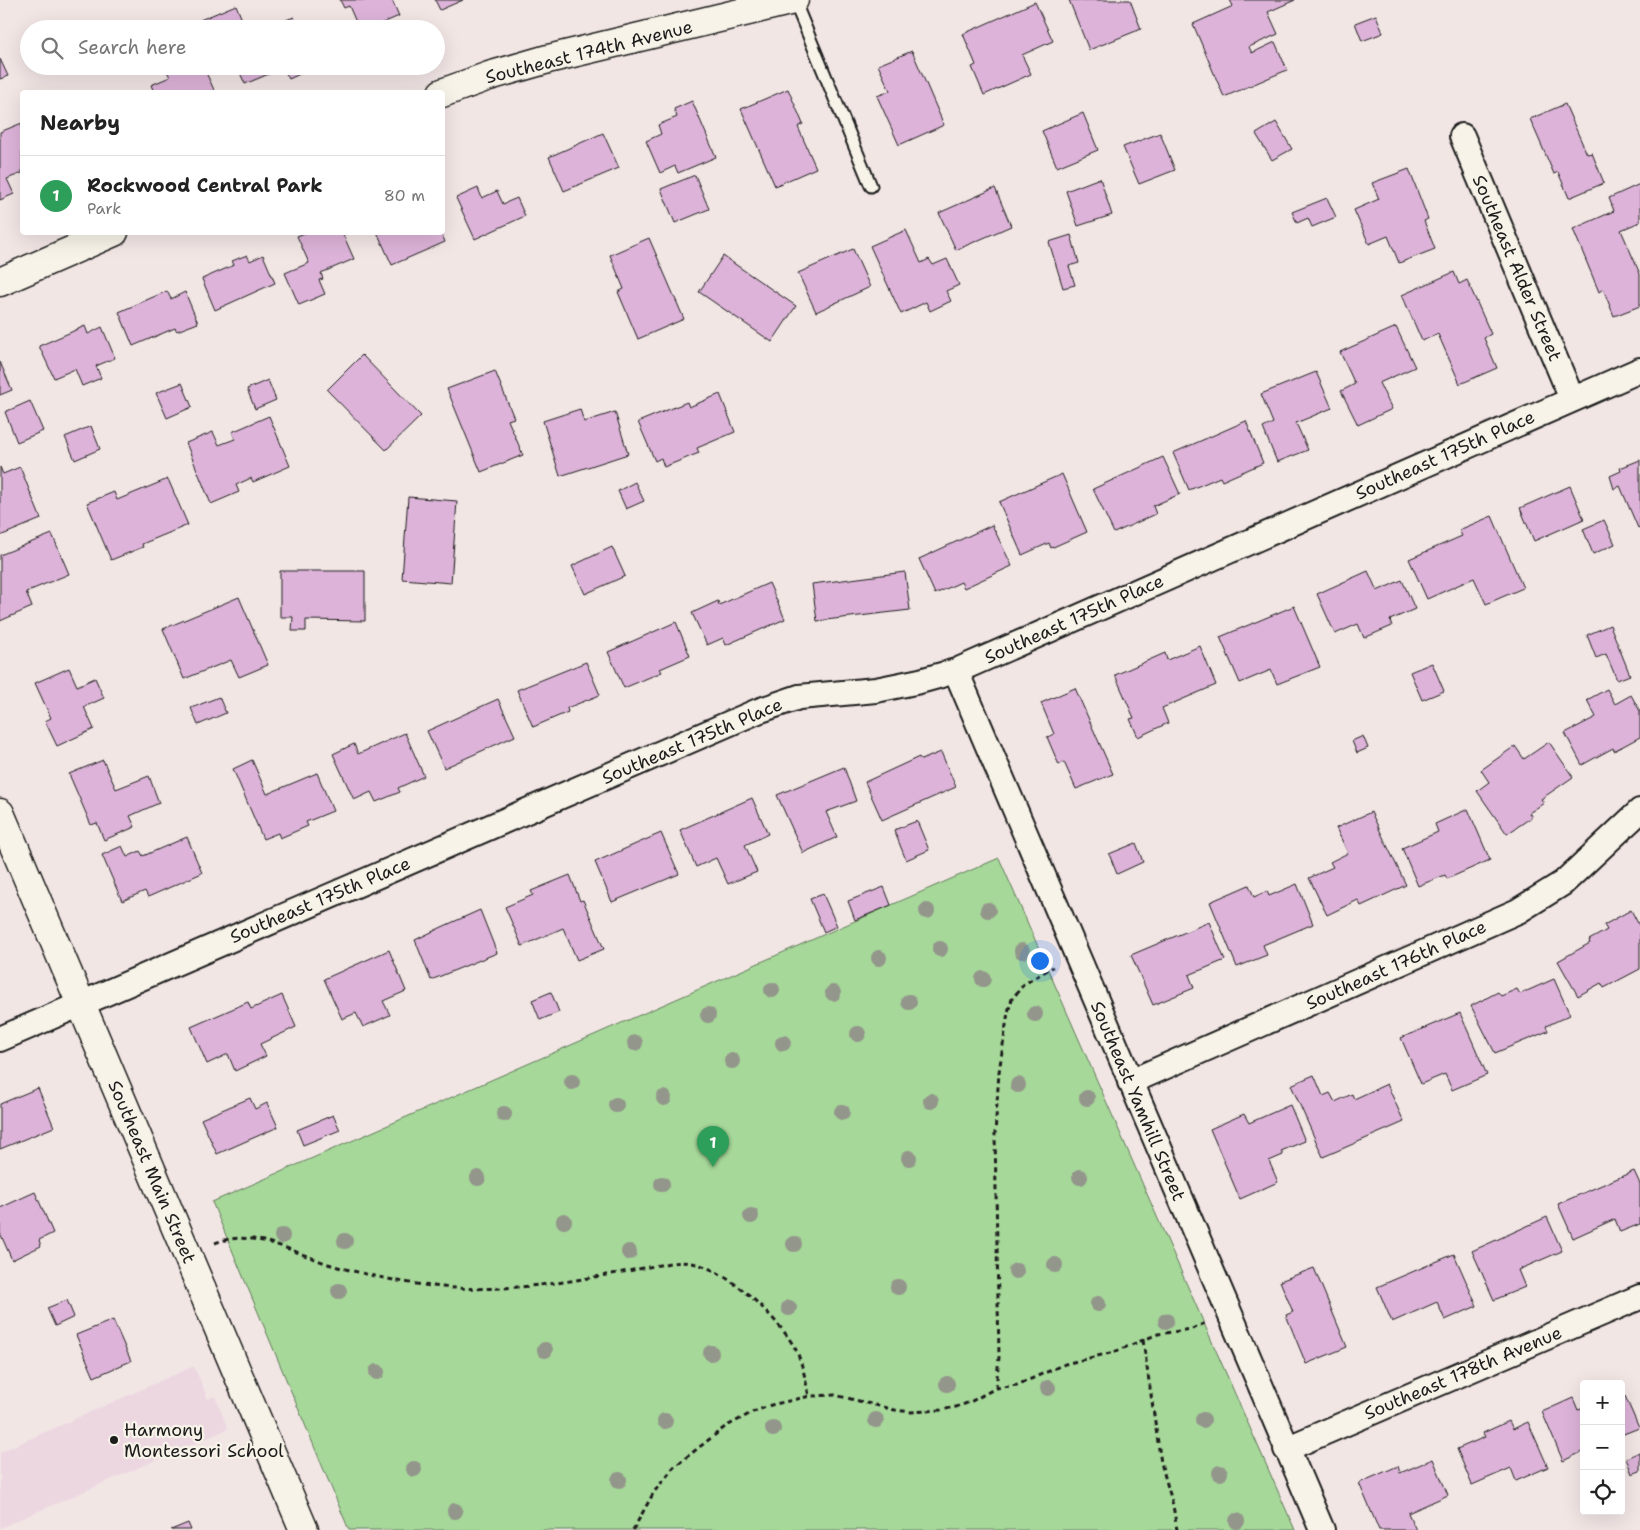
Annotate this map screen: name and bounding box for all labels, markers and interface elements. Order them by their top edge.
street label: Southeast 174th Avenue [483,15,695,89]
search box [20,20,445,75]
icon: search [38,34,66,62]
text: Search here [78,35,187,60]
text: Nearby [40,109,120,137]
street label: Southeast Alder Street [1467,171,1567,365]
text: Rockwood Central Park [87,173,323,198]
text: 1 [52,185,60,206]
text: 80 m [384,185,425,206]
text: Park [87,198,121,219]
street label: Southeast 175th Place [1352,405,1538,505]
street label: Southeast 175th Place [981,569,1167,669]
street label: Southeast 175th Place [598,692,786,790]
street label: Southeast 175th Place [226,851,414,949]
street label: Southeast 176th Place [1302,914,1490,1016]
your location [1027,948,1053,974]
street label: Southeast Yamhill Street [1085,998,1191,1205]
street label: Southeast Main Street [103,1077,202,1267]
pin: 1 [697,1126,729,1167]
street label: Southeast 178th Avenue [1361,1320,1565,1426]
map controls [1580,1380,1625,1515]
button: + [1580,1380,1625,1425]
place label: Harmony Montessori School [124,1418,284,1463]
button: − [1580,1425,1625,1470]
marker: Harmony Montessori School [108,1434,120,1446]
button: locate [1580,1470,1625,1515]

